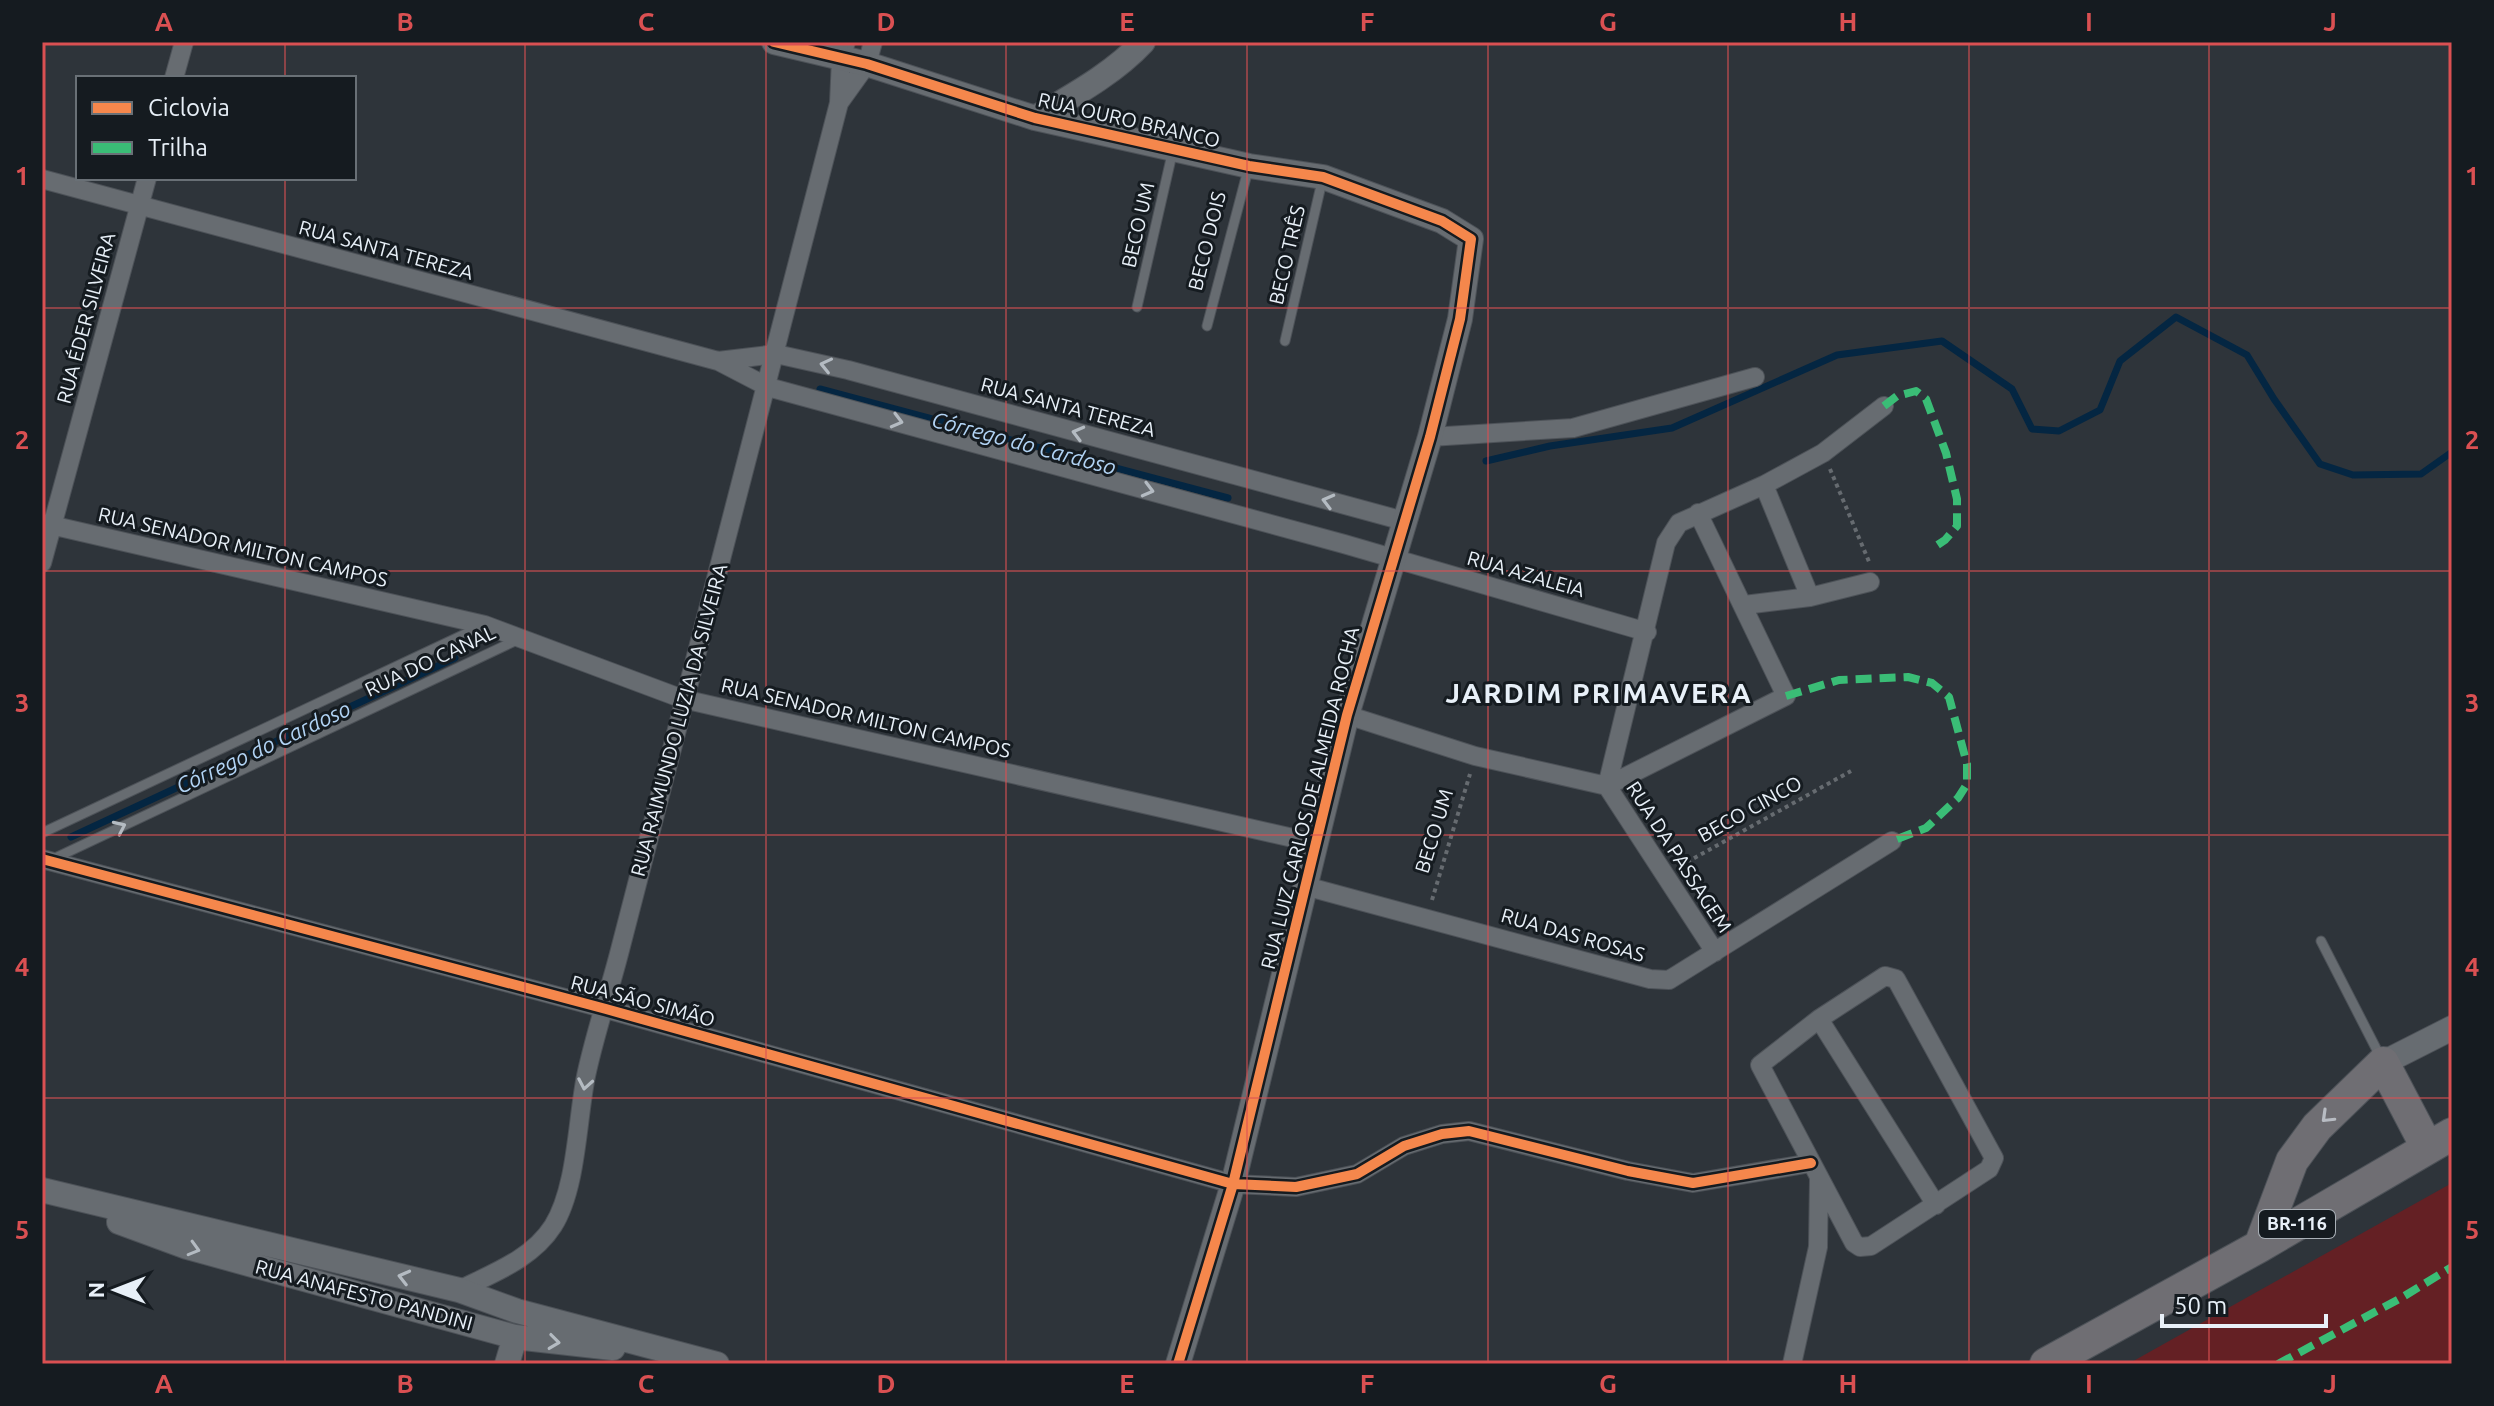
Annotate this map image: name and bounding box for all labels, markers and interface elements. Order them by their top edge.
text: A [155,7,174,36]
text: B [396,7,414,36]
text: C [638,7,655,36]
text: D [877,7,895,36]
text: E [1119,7,1135,36]
text: F [1360,7,1374,36]
text: G [1599,7,1617,36]
text: H [1839,7,1857,36]
text: I [2085,7,2093,36]
text: J [2323,7,2337,36]
legend [76,76,356,180]
street label: RUA OURO BRANCO [1036,87,1222,152]
text: Ciclovia [148,94,230,121]
text: Trilha [148,134,208,161]
text: 1 [15,161,29,190]
text: 1 [2465,161,2479,190]
street label: BECO UM [1117,180,1158,270]
street label: BECO DOIS [1183,189,1230,293]
street label: BECO TRÊS [1264,203,1309,307]
street label: RUA SANTA TEREZA [296,215,476,284]
street label: RUA ÉDER SILVEIRA [52,230,119,406]
one-way arrow [820,358,834,375]
street label: RUA SANTA TEREZA [978,372,1158,441]
water label: Córrego do Cardoso [929,406,1119,479]
one-way arrow [890,412,904,428]
text: 2 [15,425,29,454]
one-way arrow [1071,425,1085,442]
text: 2 [2465,425,2479,454]
one-way arrow [1141,481,1155,497]
one-way arrow [1322,493,1336,510]
street label: RUA SENADOR MILTON CAMPOS [96,502,390,591]
street label: RUA AZALEIA [1465,546,1588,601]
street label: RUA RAIMUNDO LUZIA DA SILVEIRA [626,561,731,879]
street label: RUA DO CANAL [361,620,499,701]
street label: RUA LUIZ CARLOS DE ALMEIDA ROCHA [1256,624,1363,972]
street label: RUA SENADOR MILTON CAMPOS [719,673,1013,762]
district label: JARDIM PRIMAVERA [1445,677,1753,708]
text: 3 [15,688,29,717]
text: 3 [2465,688,2479,717]
water label: Córrego do Cardoso [172,695,354,798]
street label: BECO CINCO [1694,771,1806,846]
street label: RUA DA PASSAGEM [1622,777,1737,936]
street label: BECO UM [1410,786,1457,876]
one-way arrow [112,821,126,837]
street label: RUA DAS ROSAS [1499,903,1648,966]
text: 4 [15,952,29,981]
text: 4 [2465,952,2479,981]
street label: RUA SÃO SIMÃO [569,970,718,1031]
one-way arrow [578,1077,595,1091]
one-way arrow [2322,1108,2336,1123]
road number: BR-116 [2259,1210,2335,1238]
text: 5 [15,1215,29,1244]
text: 5 [2465,1215,2479,1244]
one-way arrow [187,1240,201,1256]
north arrow [76,1250,156,1330]
street label: RUA ANAFESTO PANDINI [253,1254,475,1335]
one-way arrow [397,1269,411,1286]
scale bar [2162,1278,2326,1328]
text: N [83,1282,108,1298]
text: 50 m [2174,1292,2227,1319]
one-way arrow [548,1333,561,1350]
text: A [155,1369,174,1398]
text: B [396,1369,414,1398]
text: C [638,1369,655,1398]
text: D [877,1369,895,1398]
text: E [1119,1369,1135,1398]
text: F [1360,1369,1374,1398]
text: G [1599,1369,1617,1398]
text: H [1839,1369,1857,1398]
text: I [2085,1369,2093,1398]
text: J [2323,1369,2337,1398]

